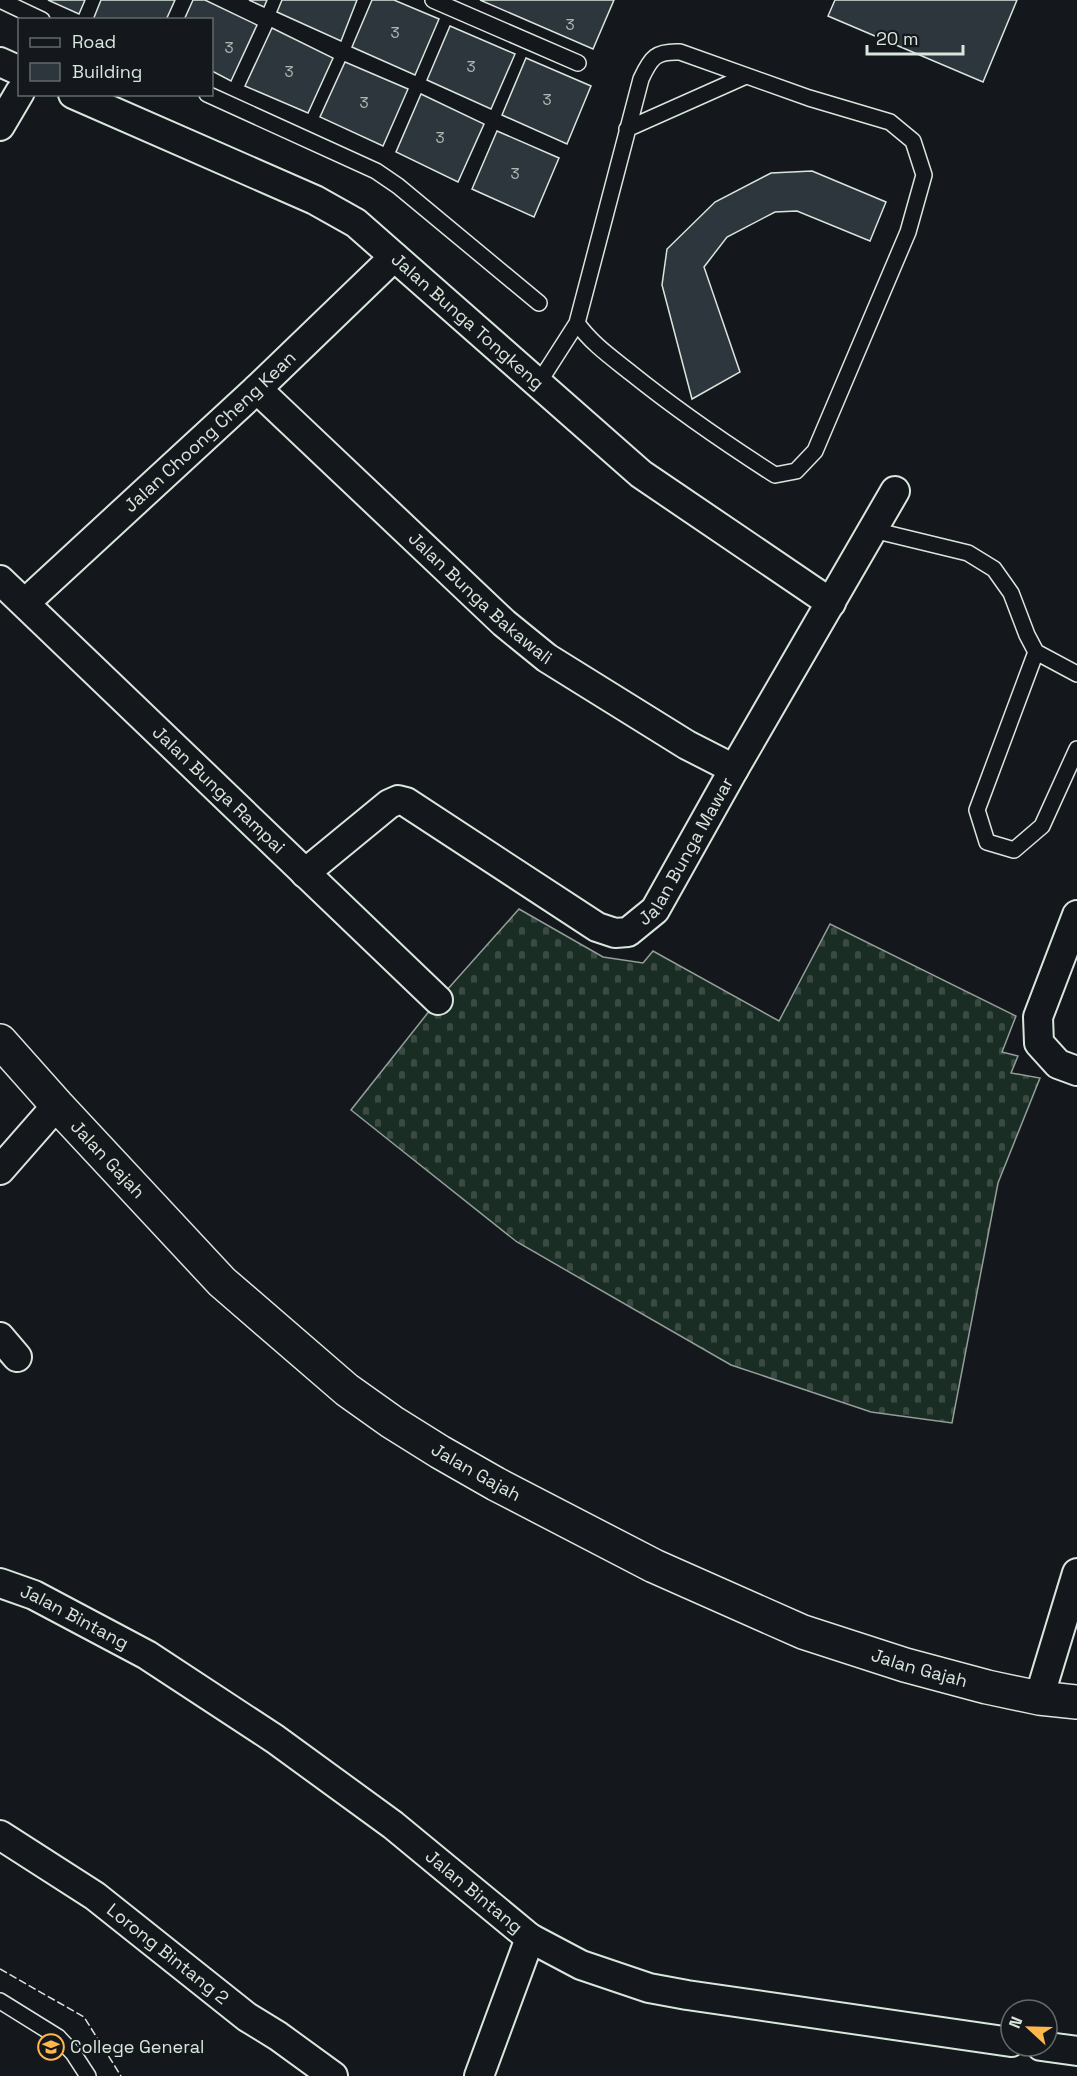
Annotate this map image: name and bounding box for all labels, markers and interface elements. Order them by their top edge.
house number: 3 [565,15,575,34]
legend [18,18,213,96]
scale bar [867,18,963,56]
house number: 3 [390,23,400,42]
text: 20 m [876,27,919,50]
text: Road [72,30,116,53]
house number: 3 [224,38,234,57]
house number: 3 [466,57,476,76]
text: Building [72,60,142,83]
house number: 3 [284,62,294,81]
house number: 3 [542,90,552,109]
house number: 3 [359,93,369,112]
house number: 3 [435,128,445,147]
house number: 3 [510,164,520,183]
street label: Jalan Bunga Tongkeng [387,248,549,394]
street label: Jalan Choong Cheng Kean [119,346,300,517]
street label: Jalan Bunga Bakawali [404,526,557,669]
street label: Jalan Bunga Rampai [148,720,290,858]
street label: Jalan Bunga Mawar [633,773,738,930]
street label: Jalan Gajah [66,1115,150,1203]
street label: Jalan Gajah [427,1437,525,1506]
street label: Jalan Bintang [17,1579,133,1654]
street label: Jalan Gajah [868,1643,970,1692]
street label: Jalan Bintang [421,1844,528,1938]
street label: Lorong Bintang 2 [102,1898,234,2009]
north arrow [999,1998,1059,2058]
text: N [1004,2014,1027,2031]
school or university icon: College General [36,2032,66,2062]
place label: College General [70,2035,204,2058]

